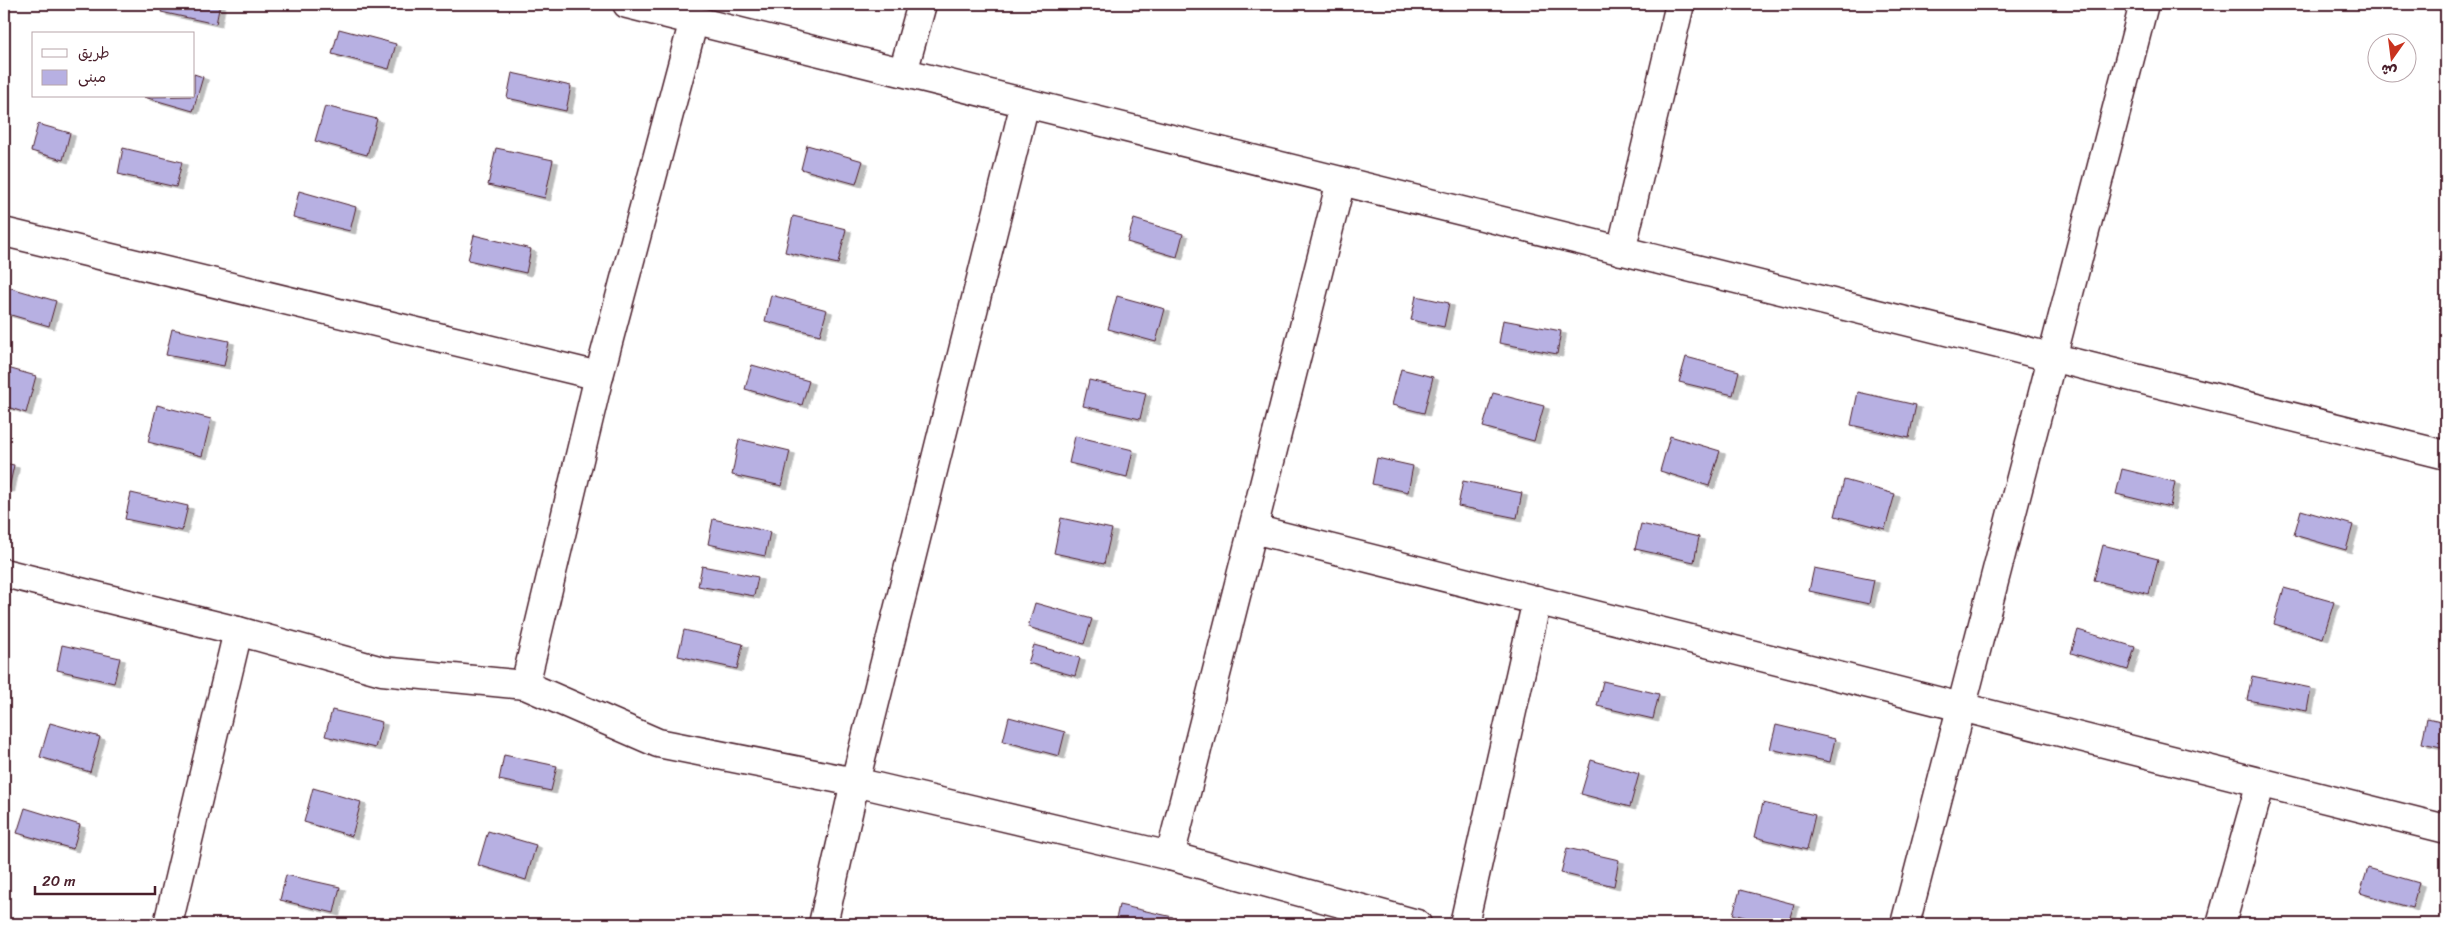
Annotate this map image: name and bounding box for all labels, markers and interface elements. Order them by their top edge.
legend [32,32,195,98]
north arrow [2368,32,2418,82]
text: طريق [78,40,110,66]
text: ش [2378,56,2399,84]
text: مبنى [78,64,106,90]
scale bar [35,863,155,895]
text: 20 m [42,868,76,894]

